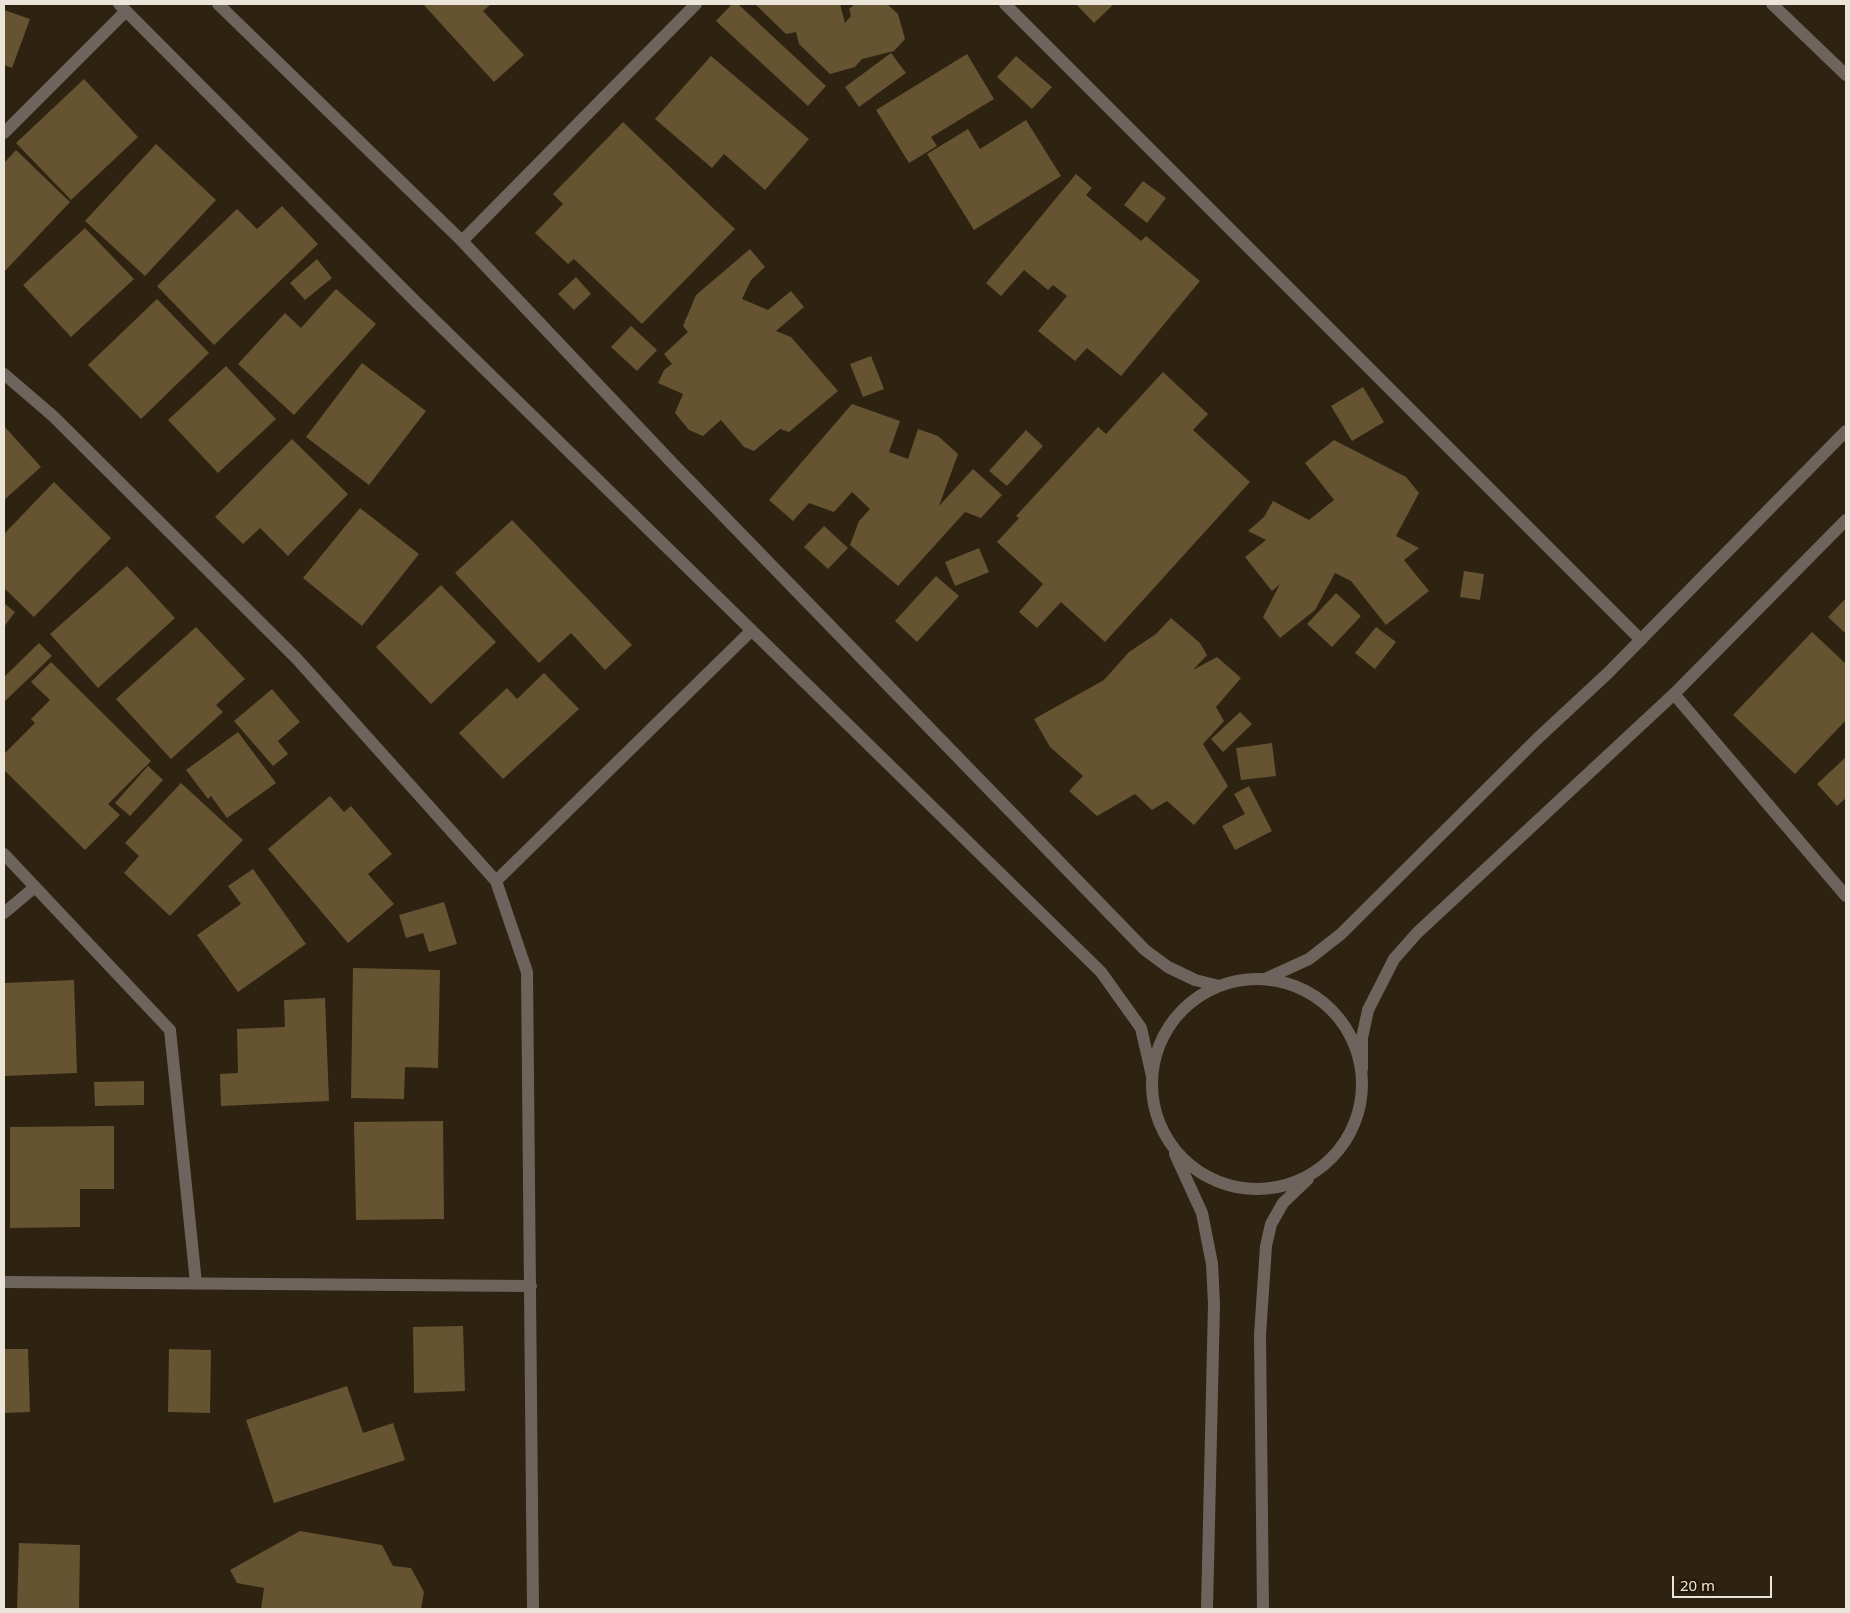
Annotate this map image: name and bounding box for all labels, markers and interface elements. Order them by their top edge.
scale bar [1675,1566,1775,1598]
text: 20 m [1680,1575,1715,1595]

